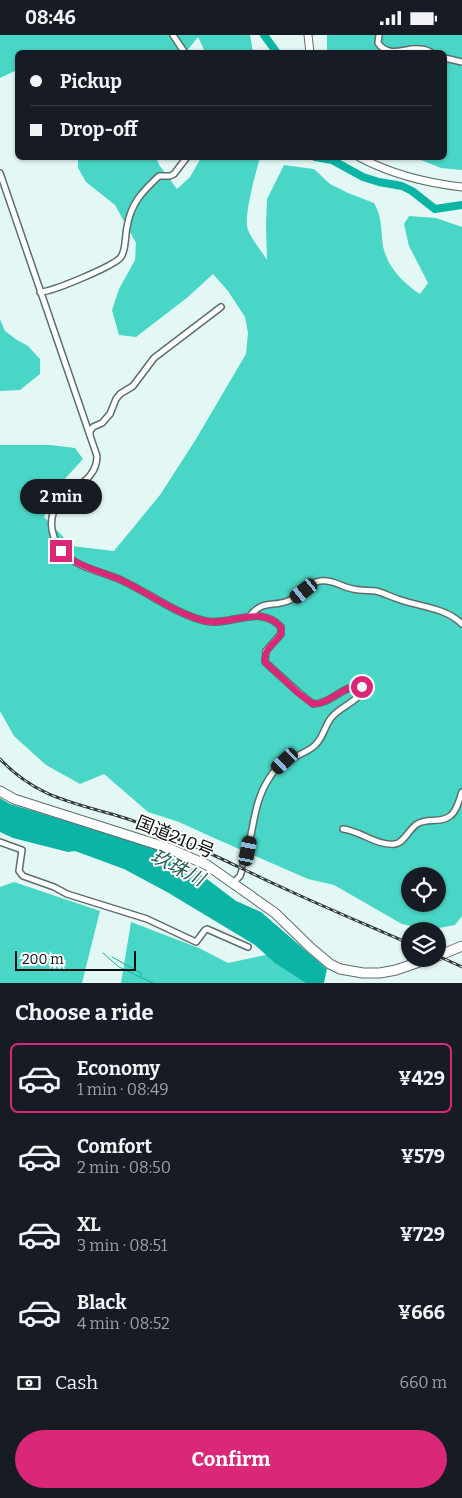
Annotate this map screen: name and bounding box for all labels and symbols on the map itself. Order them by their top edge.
callout: 2 min [20,479,102,513]
route end [50,540,72,562]
car [287,576,320,606]
route start [351,676,373,698]
car [268,745,301,777]
street label: 国道210号 [133,811,217,863]
car [237,835,258,867]
water label: 玖珠川 [147,844,210,892]
scale bar [15,948,136,971]

